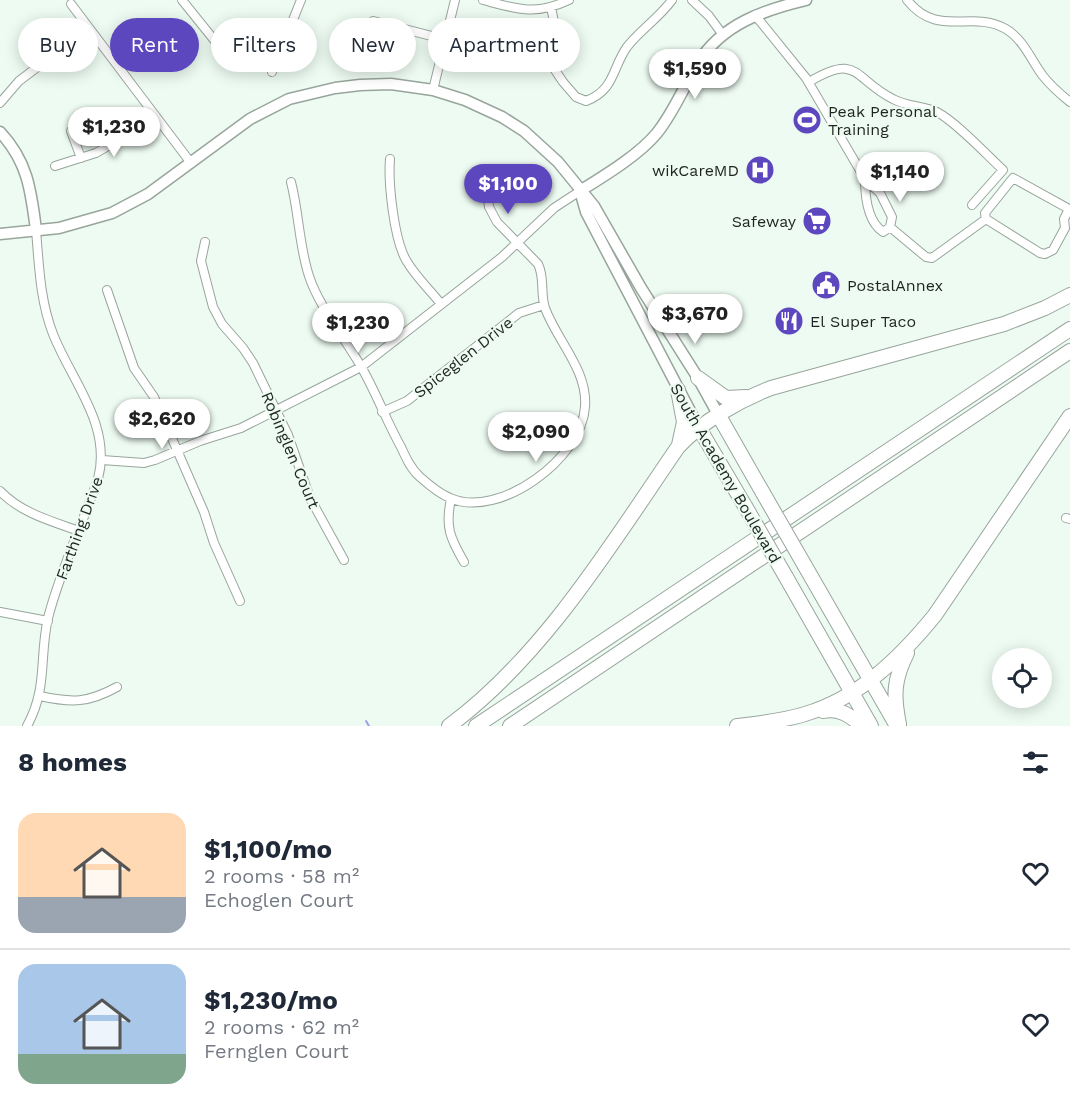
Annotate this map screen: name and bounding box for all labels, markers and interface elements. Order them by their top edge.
chip: Buy [18,18,98,72]
chip: Rent [110,18,199,72]
chip: Filters [211,18,317,72]
chip: New [329,18,416,72]
chip: Apartment [428,18,580,72]
pin: $1,590 [646,49,744,100]
text: $1,590 [663,56,727,80]
place label: Peak Personal Training [828,102,937,139]
sports icon: Peak Personal Training [791,104,823,136]
pin: $1,230 [65,107,163,158]
text: $1,230 [82,114,146,138]
pin: $1,140 [851,152,949,203]
hospital icon: wikCareMD [744,154,776,186]
text: $1,140 [870,159,930,183]
place label: wikCareMD [652,161,739,180]
pin: $1,100 [459,164,557,215]
text: $1,100 [478,171,538,195]
supermarket icon: Safeway [801,205,833,237]
place label: Safeway [732,212,797,231]
public building icon: PostalAnnex [810,269,842,301]
place label: PostalAnnex [847,276,943,295]
pin: $3,670 [646,294,744,345]
text: $3,670 [662,301,728,325]
pin: $1,230 [309,303,407,354]
restaurant icon: El Super Taco [773,305,805,337]
text: $1,230 [326,310,390,334]
place label: El Super Taco [810,312,916,331]
street label: Spiceglen Drive [410,313,517,402]
street label: South Academy Boulevard [666,380,785,567]
street label: Robinglen Court [257,389,324,512]
pin: $2,620 [113,399,211,450]
text: $2,620 [128,406,196,430]
pin: $2,090 [487,412,585,463]
text: $2,090 [502,419,570,443]
street label: Farthing Drive [52,474,107,582]
map controls [992,648,1052,708]
button: locate [992,648,1052,708]
icon: filters [1019,746,1052,779]
text: 8 homes [18,747,127,777]
text: $1,100/mo [204,834,332,864]
icon: home [66,837,138,909]
icon: heart [1019,857,1052,890]
text: 2 rooms · 58 m² [204,864,359,888]
text: Echoglen Court [204,888,353,912]
text: $1,230/mo [204,985,338,1015]
icon: home [66,988,138,1060]
icon: heart [1019,1008,1052,1041]
text: 2 rooms · 62 m² [204,1015,359,1039]
text: Fernglen Court [204,1039,349,1063]

